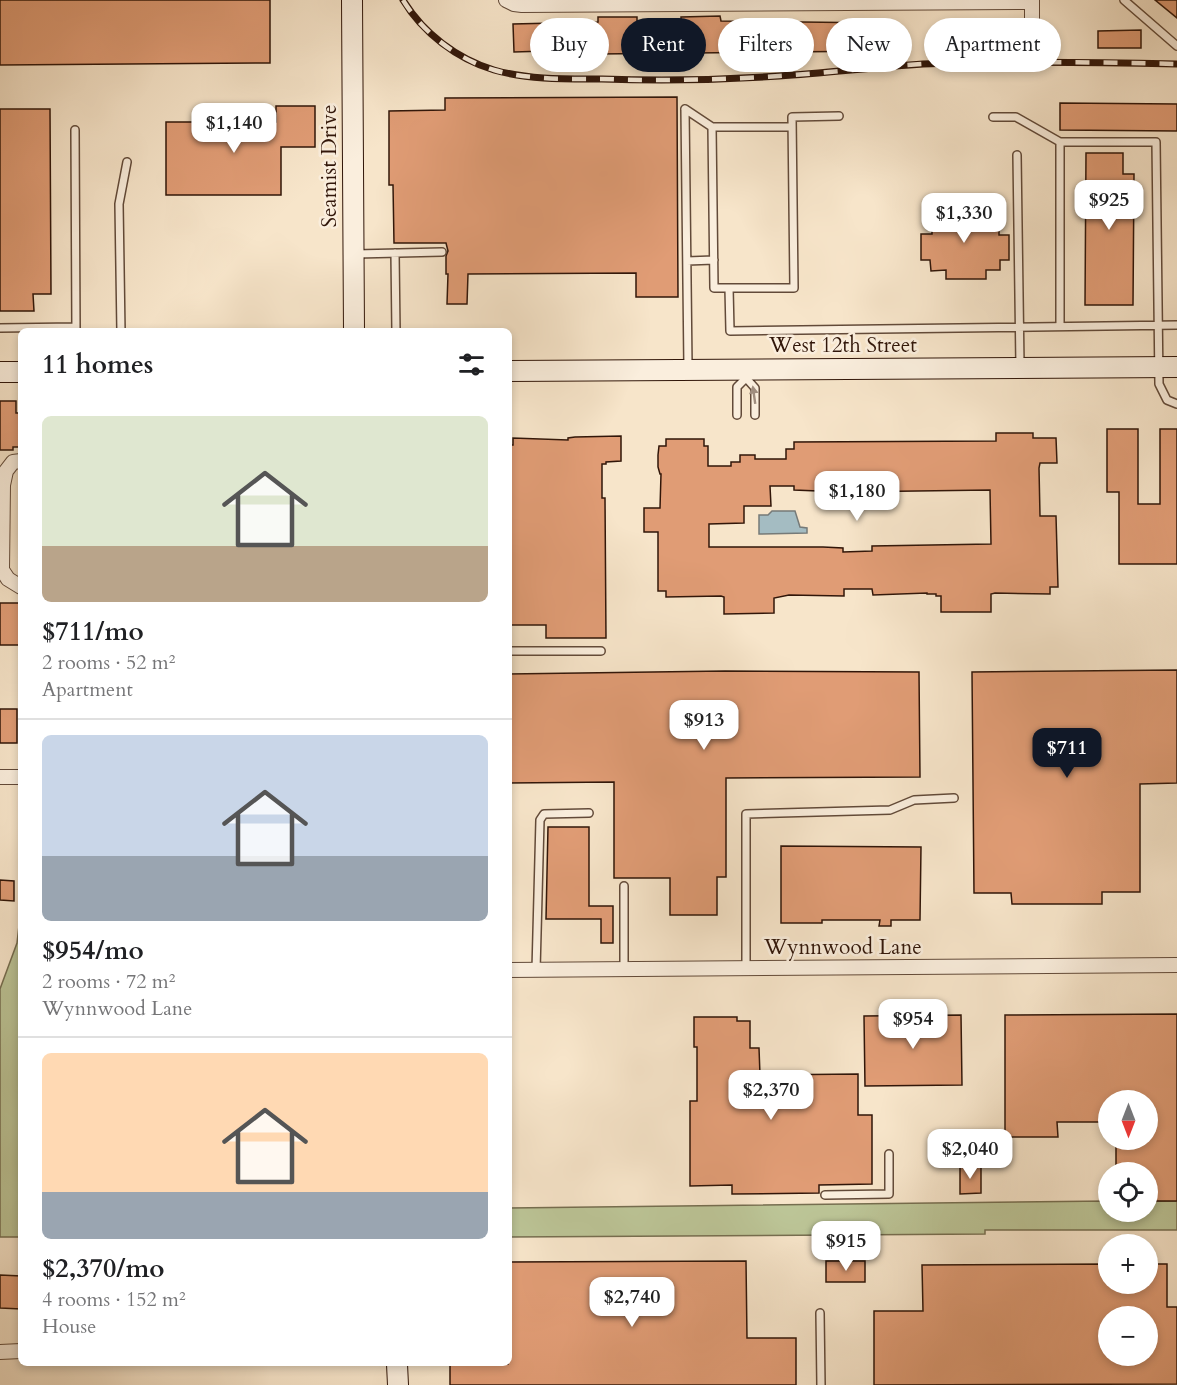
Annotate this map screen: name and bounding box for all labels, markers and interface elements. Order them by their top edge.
chip: Buy [530,18,609,72]
chip: Rent [621,18,706,72]
chip: Filters [718,18,814,72]
chip: New [826,18,912,72]
chip: Apartment [924,18,1061,72]
pin: $1,140 [185,103,283,154]
street label: Seamist Drive [315,105,344,227]
text: $1,140 [205,109,263,136]
pin: $925 [1073,180,1145,231]
text: $925 [1089,186,1129,213]
pin: $1,330 [915,193,1013,244]
text: $1,330 [935,199,993,226]
street label: West 12th Street [768,331,917,360]
text: 11 homes [42,347,153,382]
icon: filters [455,348,488,381]
one-way arrow [749,385,758,404]
icon: home [211,455,319,563]
pin: $1,180 [808,471,906,522]
text: $1,180 [828,477,886,504]
text: $711/mo [42,614,144,649]
text: 2 rooms · 52 m² [42,649,175,676]
text: Apartment [42,676,133,703]
pin: $913 [668,700,740,751]
text: $913 [684,706,724,733]
pin: $711 [1031,728,1103,779]
text: $711 [1047,734,1087,761]
icon: home [211,774,319,882]
text: $954/mo [42,933,144,968]
street label: Wynnwood Lane [763,933,922,962]
text: 2 rooms · 72 m² [42,968,175,995]
text: Wynnwood Lane [42,995,192,1022]
pin: $954 [877,999,949,1050]
text: $954 [893,1005,933,1032]
pin: $2,370 [722,1070,820,1121]
text: $2,370 [742,1076,800,1103]
north arrow [1098,1090,1158,1150]
map controls [1098,1090,1158,1366]
icon: home [211,1092,319,1200]
pin: $2,040 [921,1129,1019,1180]
text: $2,040 [941,1135,999,1162]
button: locate [1098,1162,1158,1222]
pin: $915 [810,1221,882,1272]
text: $915 [826,1227,866,1254]
button: + [1098,1234,1158,1294]
text: $2,370/mo [42,1251,165,1286]
pin: $2,740 [583,1277,681,1328]
text: $2,740 [603,1283,661,1310]
text: 4 rooms · 152 m² [42,1286,186,1313]
button: − [1098,1306,1158,1366]
text: House [42,1313,96,1340]

